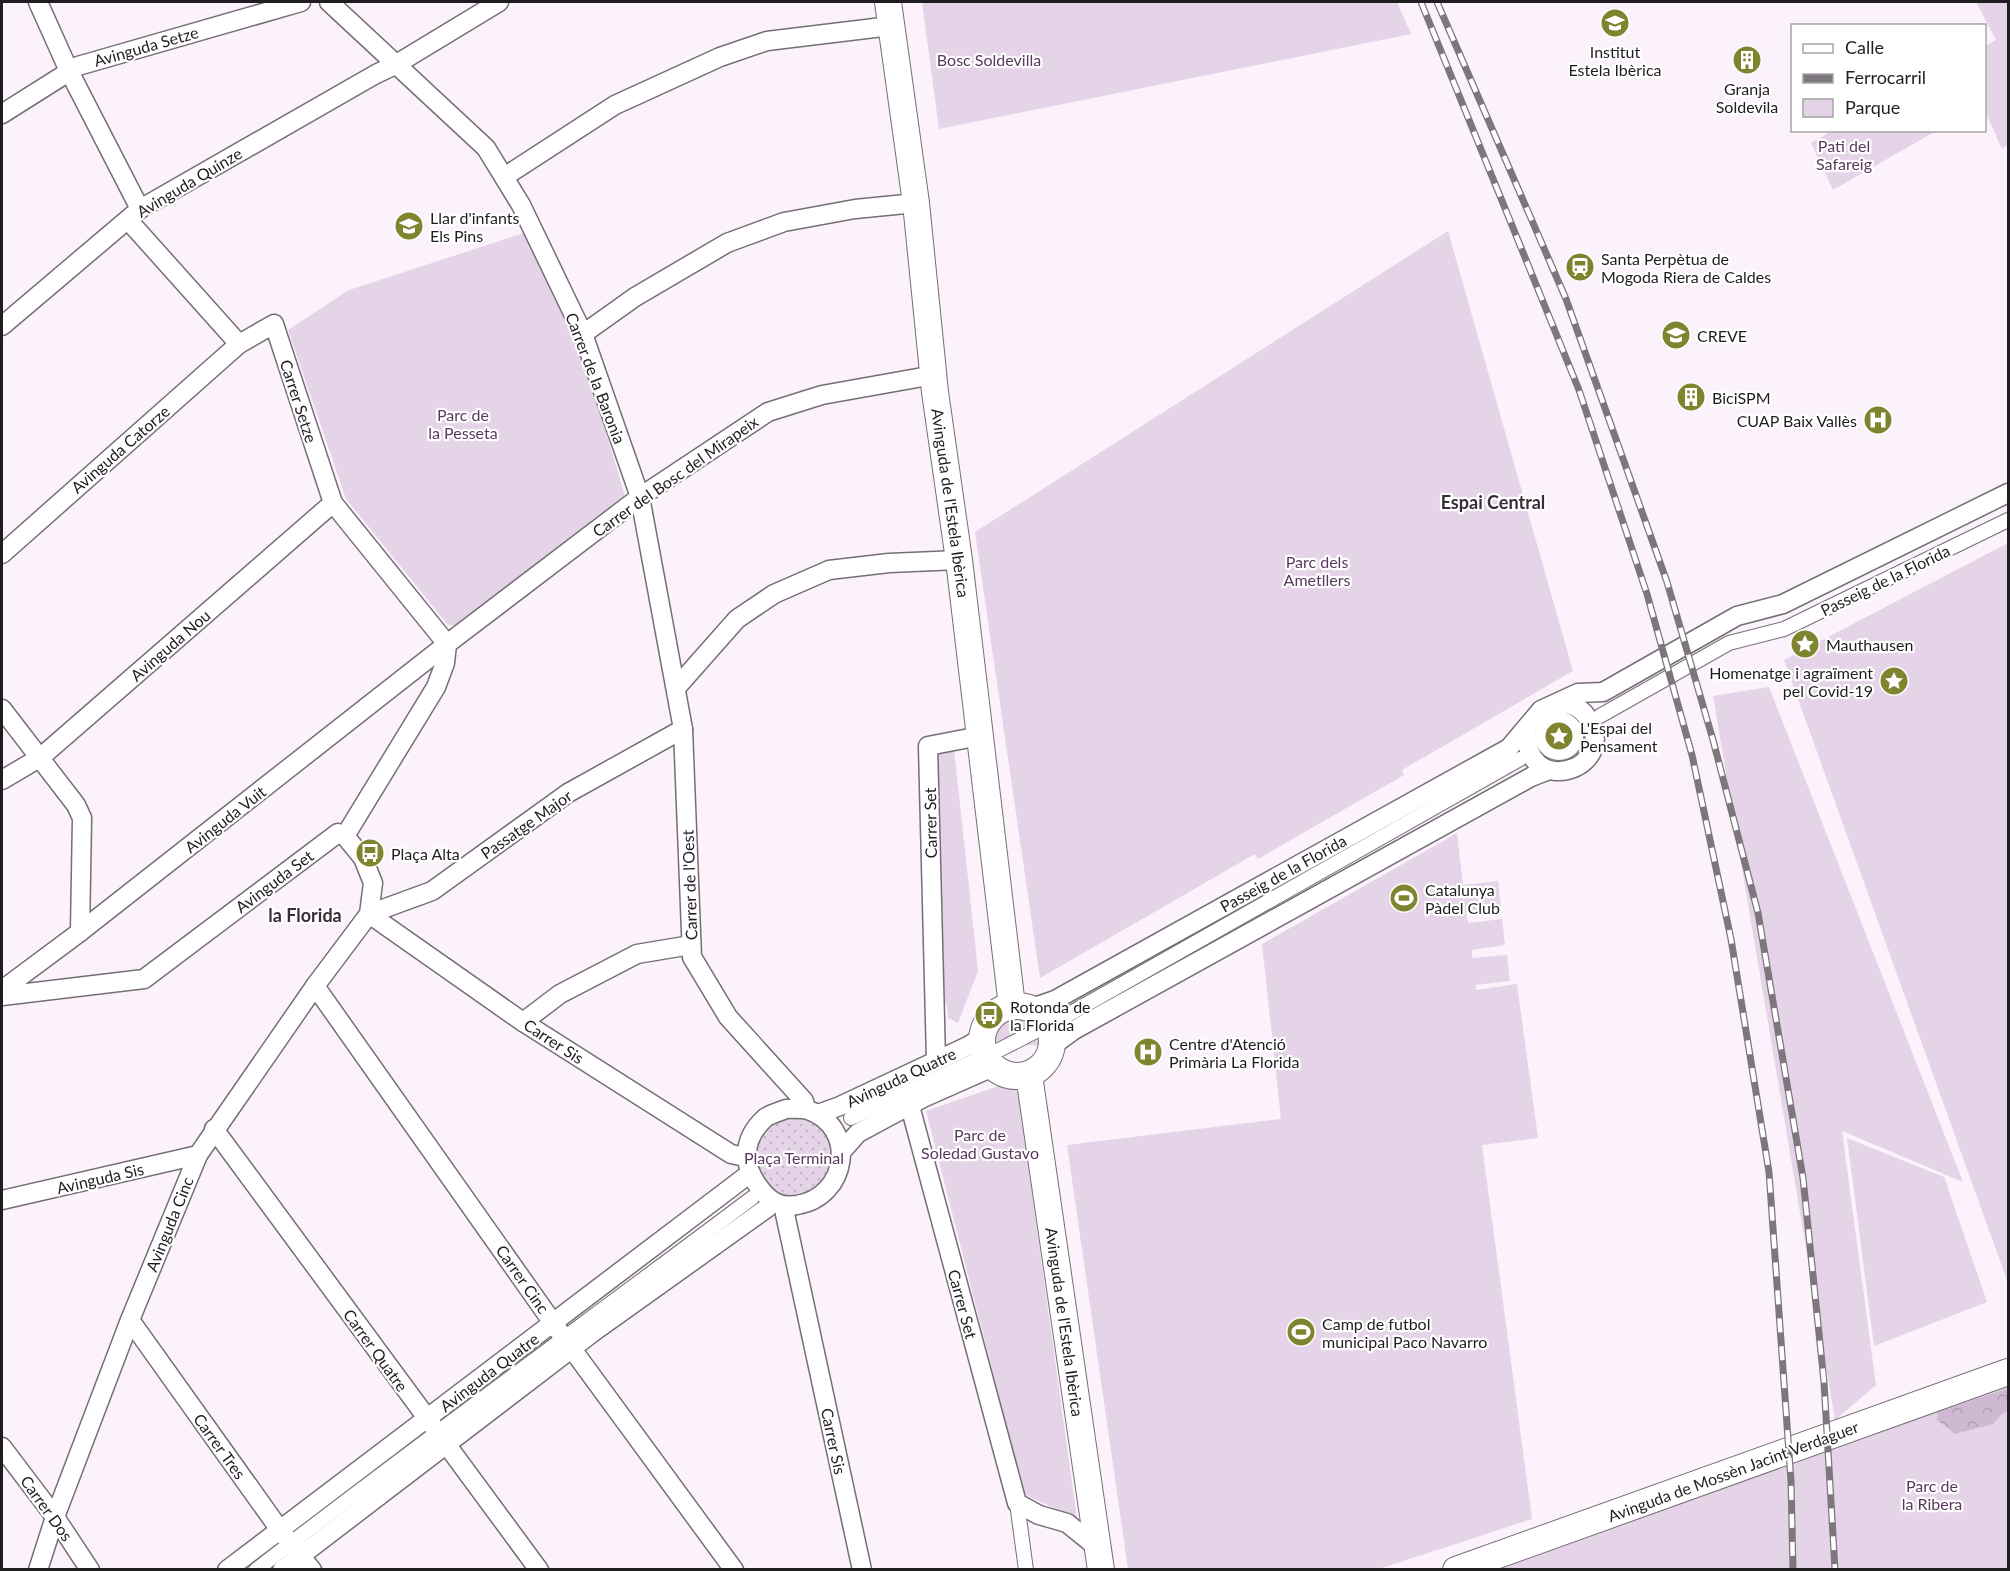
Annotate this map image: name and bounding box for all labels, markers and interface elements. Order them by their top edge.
school or university icon: Institut Estela Ibèrica [1599,7,1631,39]
street label: Avinguda Setze [92,22,200,70]
legend [1791,24,1986,132]
text: Calle [1845,36,1884,58]
place label: Institut Estela Ibèrica [1568,42,1662,79]
building icon: Granja Soldevila [1731,44,1763,76]
park label: Bosc Soldevilla [937,50,1041,69]
text: Ferrocarril [1845,66,1926,88]
place label: Granja Soldevila [1716,79,1778,116]
text: Parque [1845,96,1900,118]
park label: Pati del Safareig [1816,136,1872,173]
street label: Avinguda Quinze [133,143,245,221]
place label: Llar d'infants Els Pins [430,208,519,245]
school or university icon: Llar d'infants Els Pins [393,210,425,242]
place label: Santa Perpètua de Mogoda Riera de Caldes [1601,249,1771,286]
station icon: Santa Perpètua de Mogoda Riera de Caldes [1564,251,1596,283]
street label: Carrer de la Baronia [562,310,630,446]
school or university icon: CREVE [1660,319,1692,351]
place label: CREVE [1697,326,1747,345]
street label: Carrer Setze [277,357,321,445]
building icon: BiciSPM [1675,381,1707,413]
place label: BiciSPM [1712,388,1771,407]
street label: Avinguda Catorze [67,401,173,497]
hospital icon: CUAP Baix Vallès [1862,404,1894,436]
park label: Parc de la Pesseta [428,405,498,442]
street label: Avinguda de l'Estela Ibèrica [928,407,974,599]
street label: Carrer del Bosc del Mirapeix [588,411,762,541]
place label: CUAP Baix Vallès [1737,411,1857,430]
district label: Espai Central [1441,491,1545,513]
street label: Passeig de la Florida [1817,540,1953,620]
park label: Parc dels Ametllers [1284,552,1350,589]
street label: Avinguda Nou [126,605,214,685]
place icon: Mauthausen [1789,628,1821,660]
place label: Mauthausen [1826,635,1913,654]
place label: Homenatge i agraïment pel Covid-19 [1709,663,1873,700]
place icon: Homenatge i agraïment pel Covid-19 [1878,665,1910,697]
place label: L'Espai del Pensament [1580,718,1658,755]
place icon: L'Espai del Pensament [1543,720,1575,752]
street label: Avinguda Vuit [181,781,269,856]
street label: Passatge Major [477,785,575,862]
street label: Carrer Set [920,787,940,859]
street label: Carrer de l'Oest [678,829,700,940]
street label: Passeig de la Florida [1217,830,1349,916]
bus stop icon: Plaça Alta [354,837,386,869]
place label: Plaça Alta [391,844,460,863]
street label: Avinguda Set [231,846,317,916]
place label: Catalunya Pàdel Club [1425,880,1500,917]
sports icon: Catalunya Pàdel Club [1388,882,1420,914]
district label: la Florida [268,904,342,926]
place label: Rotonda de la Florida [1010,997,1091,1034]
bus stop icon: Rotonda de la Florida [973,999,1005,1031]
street label: Carrer Sis [521,1015,587,1067]
place label: Centre d'Atenció Primària La Florida [1169,1034,1300,1071]
hospital icon: Centre d'Atenció Primària La Florida [1132,1036,1164,1068]
street label: Avinguda Quatre [843,1043,959,1111]
park label: Parc de Soledad Gustavo [921,1125,1039,1162]
park label: Plaça Terminal [744,1148,844,1167]
street label: Avinguda Sis [55,1159,145,1197]
street label: Avinguda Cinc [141,1173,197,1274]
street label: Avinguda de l'Estela Ibèrica [1042,1226,1088,1418]
street label: Carrer Cinc [493,1241,554,1317]
street label: Carrer Set [945,1267,981,1341]
street label: Carrer Quatre [340,1305,412,1395]
place label: Camp de futbol municipal Paco Navarro [1322,1314,1487,1351]
sports icon: Camp de futbol municipal Paco Navarro [1285,1316,1317,1348]
street label: Avinguda Quatre [436,1329,542,1415]
street label: Carrer Sis [818,1406,850,1476]
street label: Carrer Tres [190,1410,250,1482]
street label: Avinguda de Mossèn Jacint Verdaguer [1605,1417,1861,1525]
street label: Carrer Dos [17,1472,77,1544]
park label: Parc de la Ribera [1902,1476,1962,1513]

